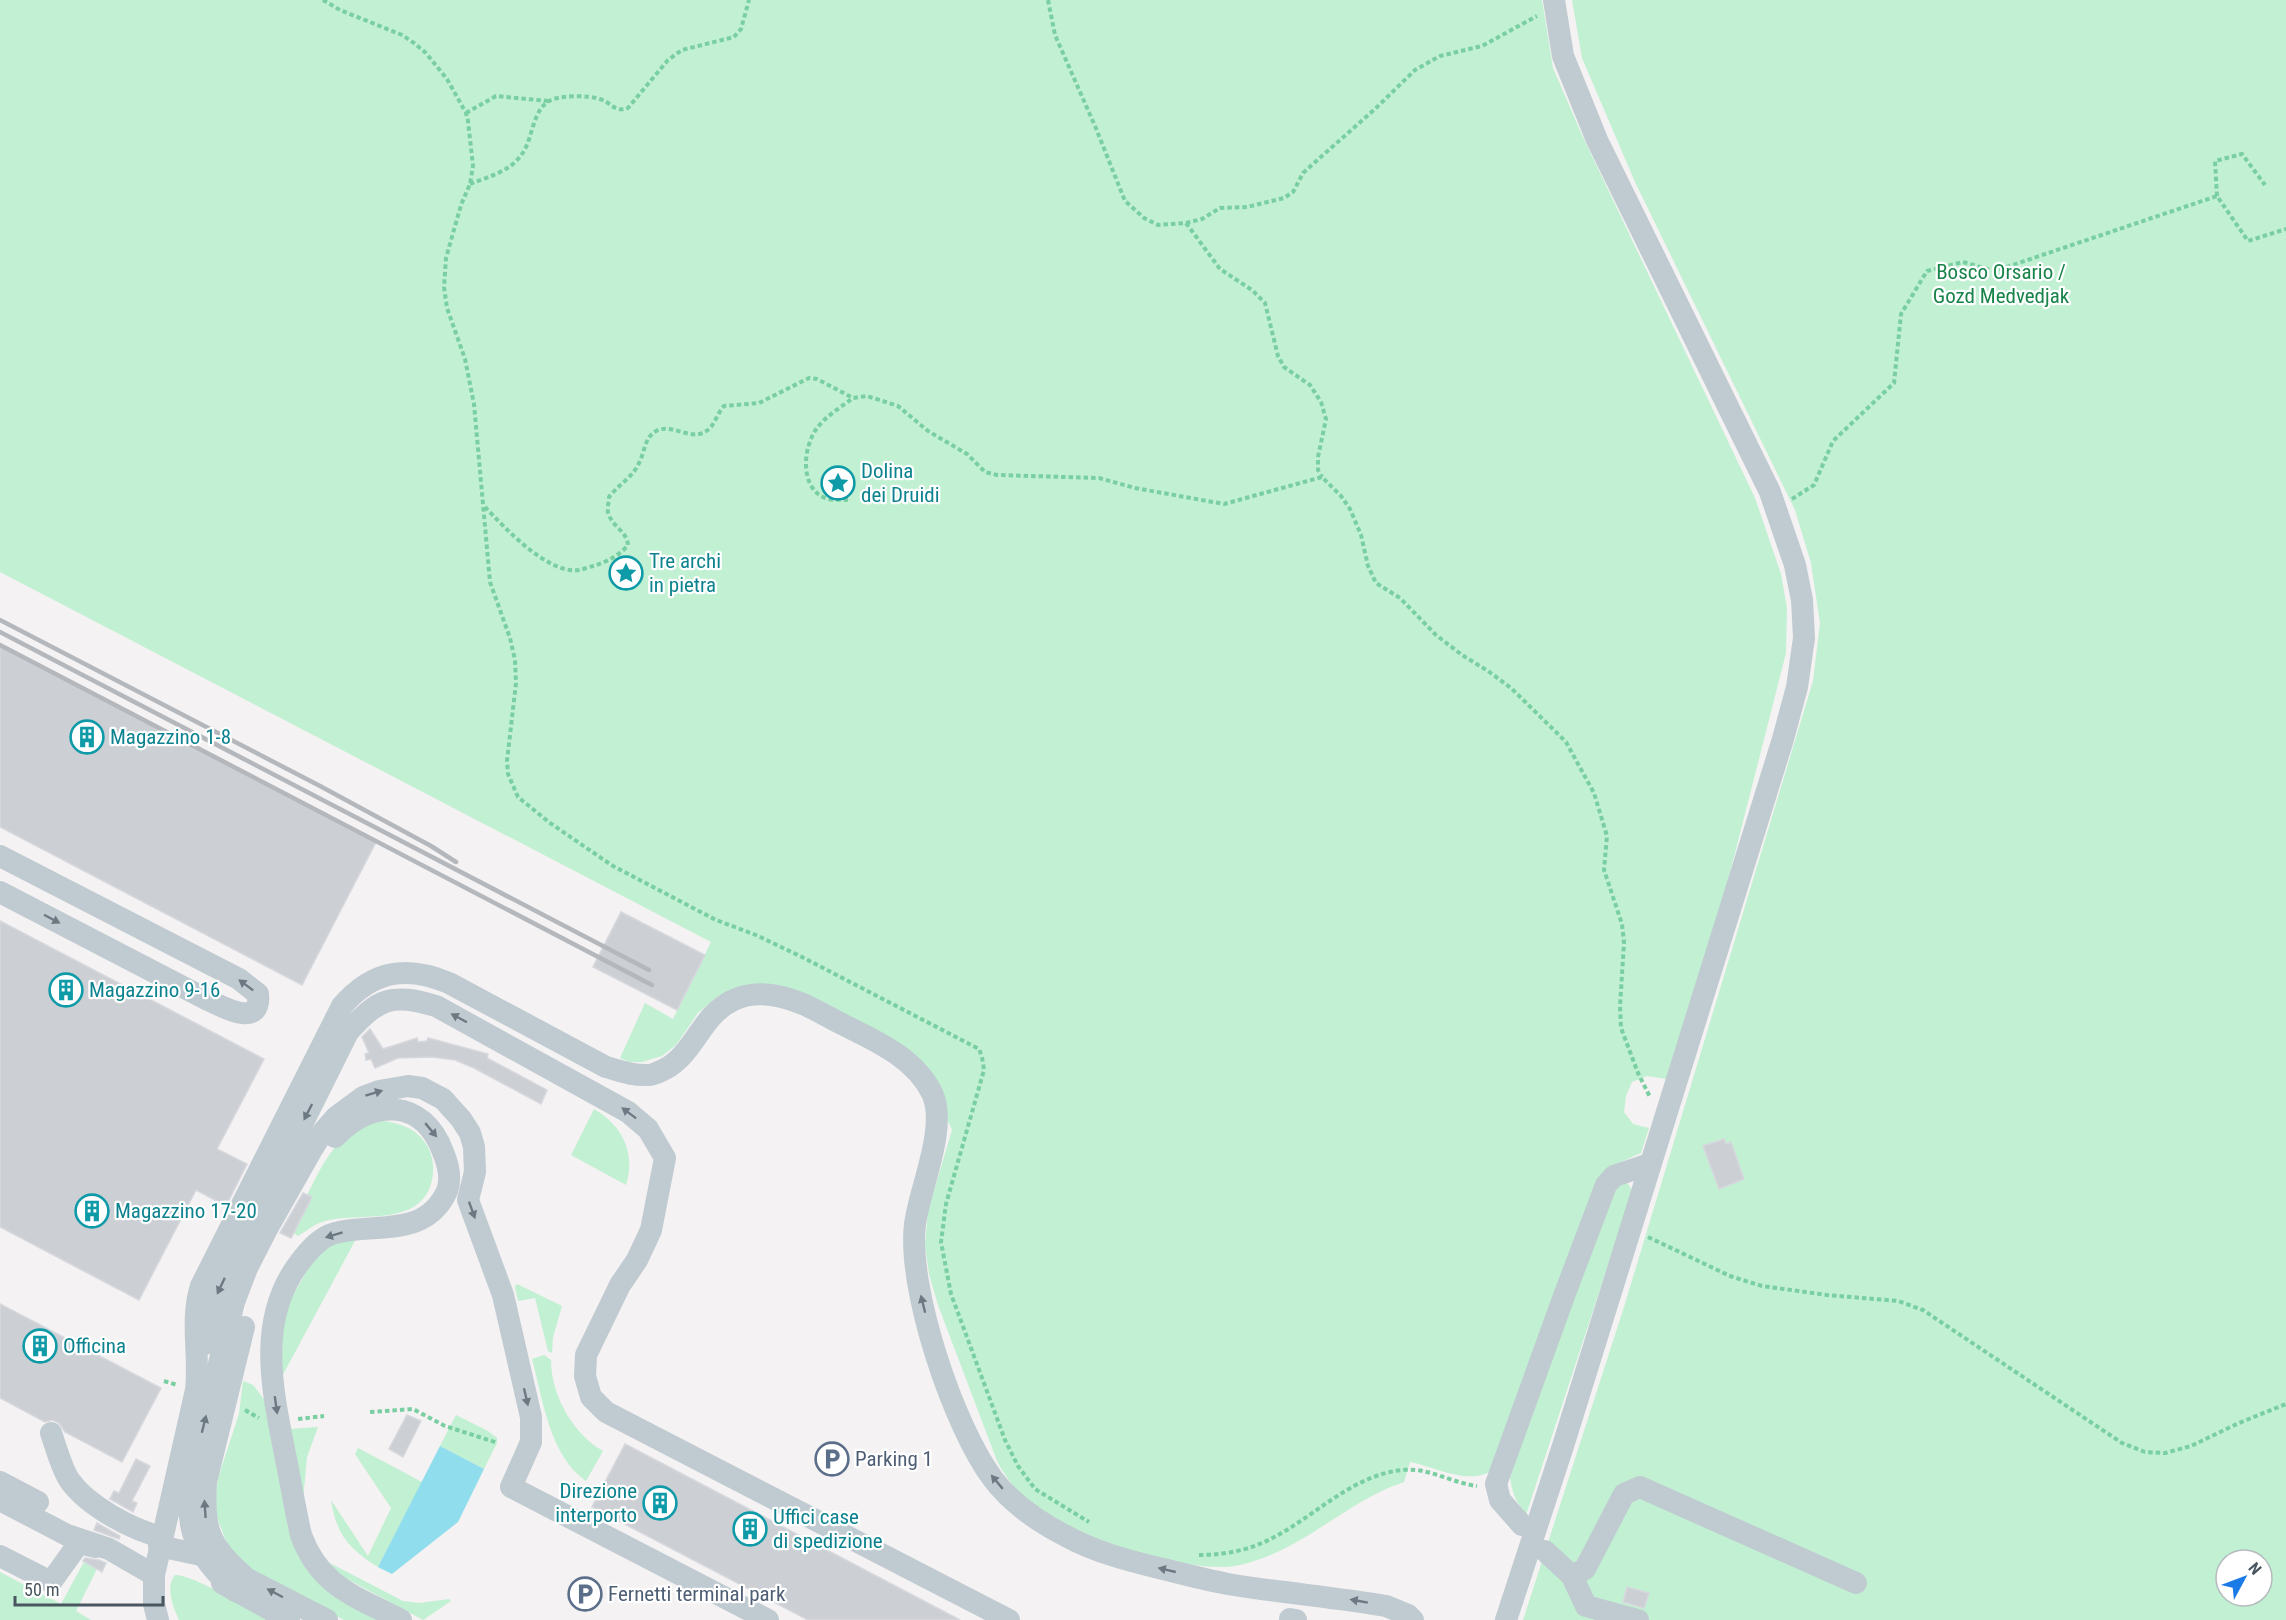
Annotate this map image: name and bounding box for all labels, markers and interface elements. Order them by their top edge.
park label: Bosco Orsario / Gozd Medvedjak [1933,260,2070,308]
place label: Dolina dei Druidi [861,459,940,507]
place icon: Dolina dei Druidi [820,465,856,501]
place label: Tre archi in pietra [649,549,721,597]
place icon: Tre archi in pietra [608,555,644,591]
building icon: Magazzino 1-8 [69,719,105,755]
place label: Magazzino 1-8 [110,725,231,749]
one-way arrow [44,914,61,924]
building icon: Magazzino 9-16 [48,972,84,1008]
place label: Magazzino 9-16 [89,978,220,1002]
one-way arrow [238,979,254,991]
one-way arrow [450,1013,467,1023]
one-way arrow [365,1088,383,1097]
one-way arrow [304,1103,313,1120]
one-way arrow [621,1107,637,1119]
one-way arrow [424,1122,437,1137]
building icon: Magazzino 17-20 [74,1193,110,1229]
place label: Magazzino 17-20 [115,1199,257,1223]
one-way arrow [467,1201,477,1219]
one-way arrow [325,1231,343,1240]
one-way arrow [217,1278,226,1295]
one-way arrow [918,1294,928,1313]
building icon: Officina [22,1328,58,1364]
place label: Officina [63,1334,126,1358]
one-way arrow [522,1388,532,1406]
one-way arrow [272,1396,281,1415]
one-way arrow [200,1415,210,1434]
parking icon: Parking 1 [814,1441,850,1477]
place label: Parking 1 [855,1447,933,1471]
one-way arrow [991,1475,1004,1490]
place label: Direzione interporto [555,1479,637,1527]
building icon: Direzione interporto [642,1485,678,1521]
one-way arrow [201,1499,210,1518]
place label: Uffici case di spedizione [773,1505,883,1553]
building icon: Uffici case di spedizione [732,1511,768,1547]
north arrow [2214,1548,2274,1608]
text: N [2245,1559,2265,1578]
one-way arrow [1157,1564,1176,1574]
scale bar [15,1569,164,1607]
parking icon: Fernetti terminal park [567,1576,603,1612]
text: 50 m [24,1579,59,1600]
place label: Fernetti terminal park [608,1582,786,1606]
one-way arrow [266,1588,283,1598]
one-way arrow [1349,1596,1368,1605]

